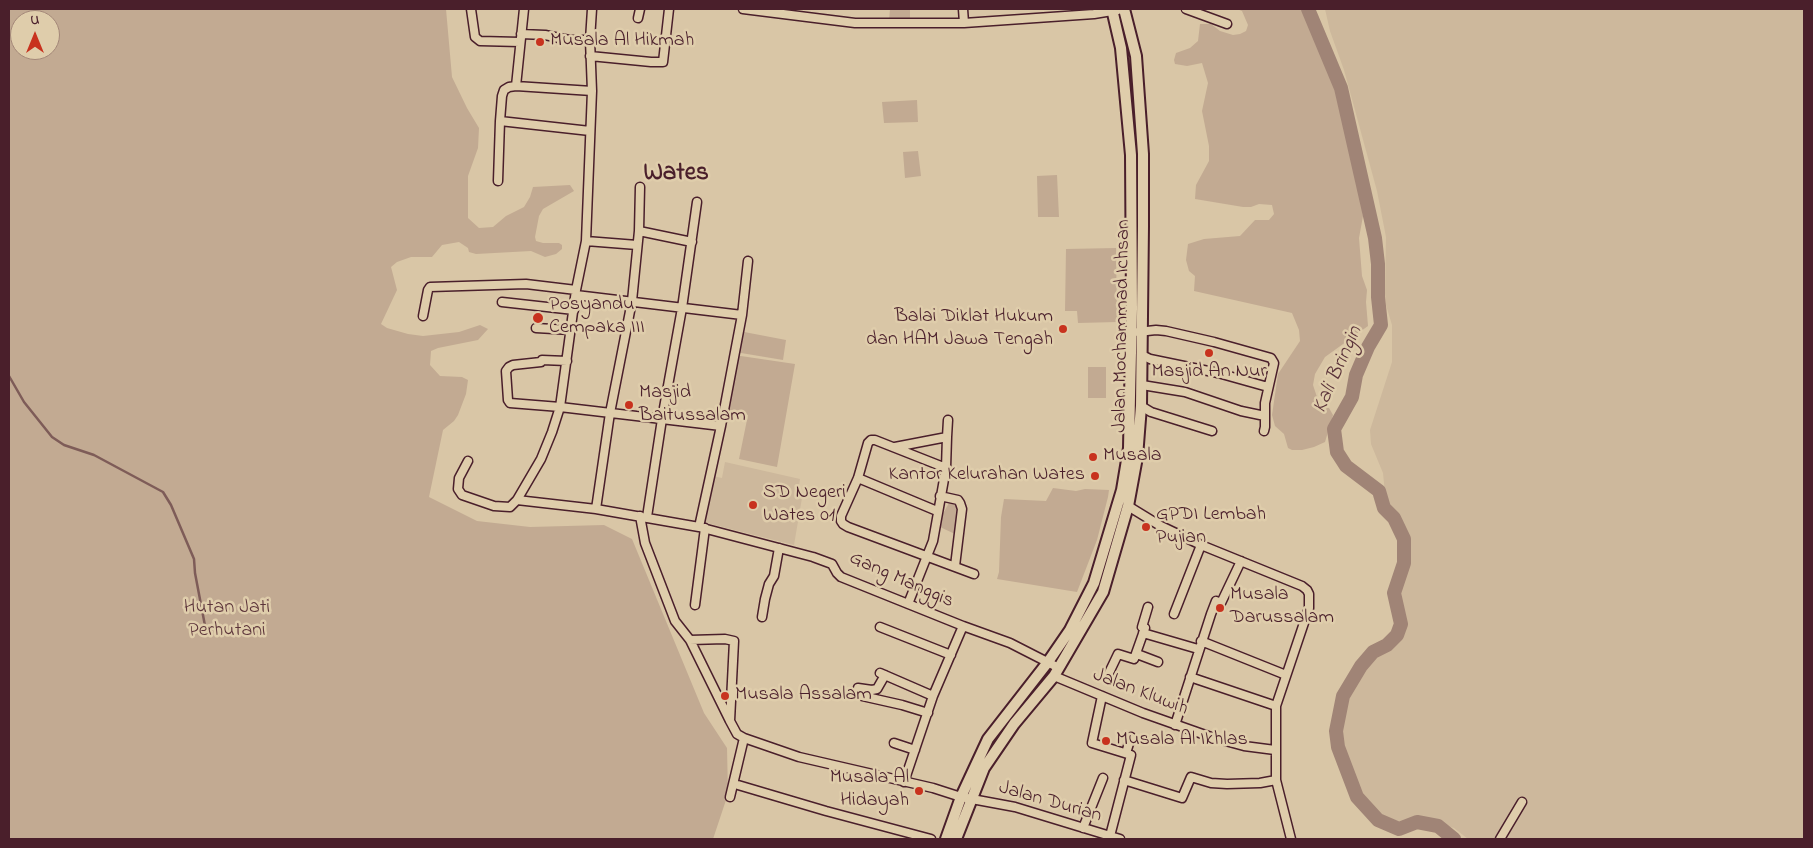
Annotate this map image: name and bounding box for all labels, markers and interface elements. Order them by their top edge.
north arrow [10,10,60,60]
text: U [31,10,39,31]
place label: Musala Al Hikmah [550,30,694,54]
marker: Musala Al Hikmah [534,36,546,48]
district label: Wates [643,160,709,190]
street label: Jalan Mochammad Ichsan [1109,219,1137,433]
place label: Posyandu Cempaka III [549,294,645,341]
place label: Balai Diklat Hukum dan HAM Jawa Tengah [866,306,1053,353]
marker: Posyandu Cempaka III [531,311,545,325]
marker: Balai Diklat Hukum dan HAM Jawa Tengah [1057,323,1069,335]
water label: Kali Bringin [1309,323,1369,417]
marker: Masjid An Nur [1203,347,1215,359]
place label: Masjid An Nur [1151,361,1267,385]
place label: Masjid Baitussalam [639,382,746,429]
marker: Masjid Baitussalam [623,399,635,411]
place label: Musala [1103,445,1162,469]
marker: Musala [1087,451,1099,463]
place label: Kantor Kelurahan Wates [889,464,1085,488]
marker: Kantor Kelurahan Wates [1089,470,1101,482]
place label: SD Negeri Wates 01 [763,482,846,529]
marker: SD Negeri Wates 01 [747,499,759,511]
place label: GPDI Lembah Pujian [1156,504,1266,551]
marker: GPDI Lembah Pujian [1140,521,1152,533]
street label: Gang Manggis [845,547,957,615]
place label: Musala Darussalam [1230,584,1334,631]
park label: Hutan Jati Perhutani [184,597,270,644]
marker: Musala Darussalam [1214,602,1226,614]
street label: Jalan Kluwih [1089,664,1191,722]
place label: Musala Assalam [735,684,872,708]
marker: Musala Assalam [719,690,731,702]
place label: Musala Al Ikhlas [1116,729,1248,753]
marker: Musala Al Ikhlas [1100,735,1112,747]
place label: Musala Al Hidayah [830,767,909,814]
street label: Jalan Durian [996,777,1104,829]
marker: Musala Al Hidayah [913,785,925,797]

